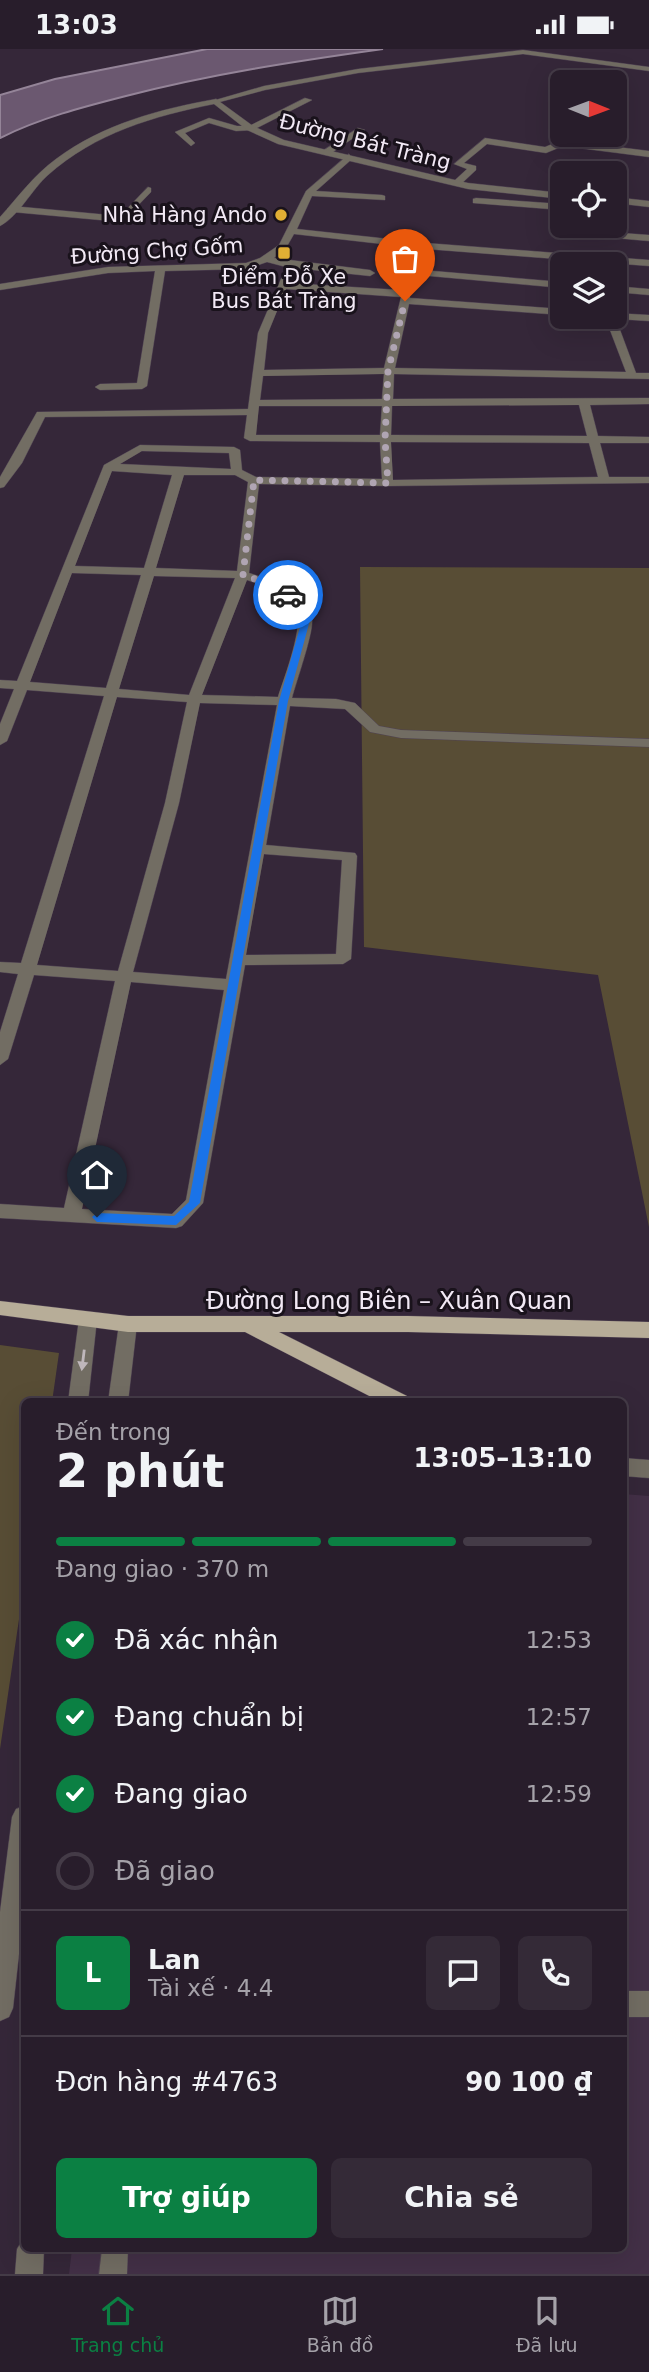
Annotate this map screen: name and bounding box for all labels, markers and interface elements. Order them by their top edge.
text: 13:03 [35,10,118,40]
north arrow [550,70,626,147]
map controls [550,70,627,329]
street label: Đường Bát Tràng [277,109,453,175]
button: locate [550,161,627,238]
place label: Nhà Hàng Ando [103,203,267,227]
marker: Nhà Hàng Ando [273,207,289,223]
pin [375,229,435,301]
street label: Đường Chợ Gốm [70,233,244,269]
icon: bag [386,240,424,278]
marker: Điểm Đỗ Xe Bus Bát Tràng [276,245,292,261]
button: layers [550,252,627,329]
place label: Điểm Đỗ Xe Bus Bát Tràng [211,264,357,313]
courier [253,560,323,630]
icon: car [269,576,307,614]
pin [67,1145,127,1217]
icon: home [78,1156,116,1194]
street label: Đường Long Biên – Xuân Quan [206,1287,572,1315]
one-way arrow [78,1350,89,1372]
text: Đến trong [56,1419,171,1445]
text: 13:05–13:10 [413,1443,592,1473]
text: 2 phút [56,1444,224,1498]
text: Đang giao · 370 m [56,1556,269,1582]
icon: check [56,1621,94,1659]
text: Đã xác nhận [115,1625,279,1655]
text: 12:53 [526,1627,592,1653]
icon: check [56,1698,94,1736]
text: Đang chuẩn bị [115,1702,304,1732]
text: 12:57 [526,1704,592,1730]
icon: check [56,1775,94,1813]
text: Đang giao [115,1779,248,1809]
text: 12:59 [526,1781,592,1807]
text: Đã giao [115,1856,215,1886]
button: chat [426,1936,500,2010]
button: phone [518,1936,592,2010]
text: Lan [148,1945,201,1975]
text: L [85,1958,101,1988]
text: Tài xế · 4.4 [148,1975,273,2001]
text: Đơn hàng #4763 [56,2067,278,2097]
text: 90 100 ₫ [465,2067,592,2097]
button: Trợ giúp [56,2158,317,2238]
button: Chia sẻ [331,2158,592,2238]
tab: Trang chủ [71,2292,164,2356]
tab: Bản đồ [307,2292,373,2356]
tab: Đã lưu [516,2292,578,2356]

